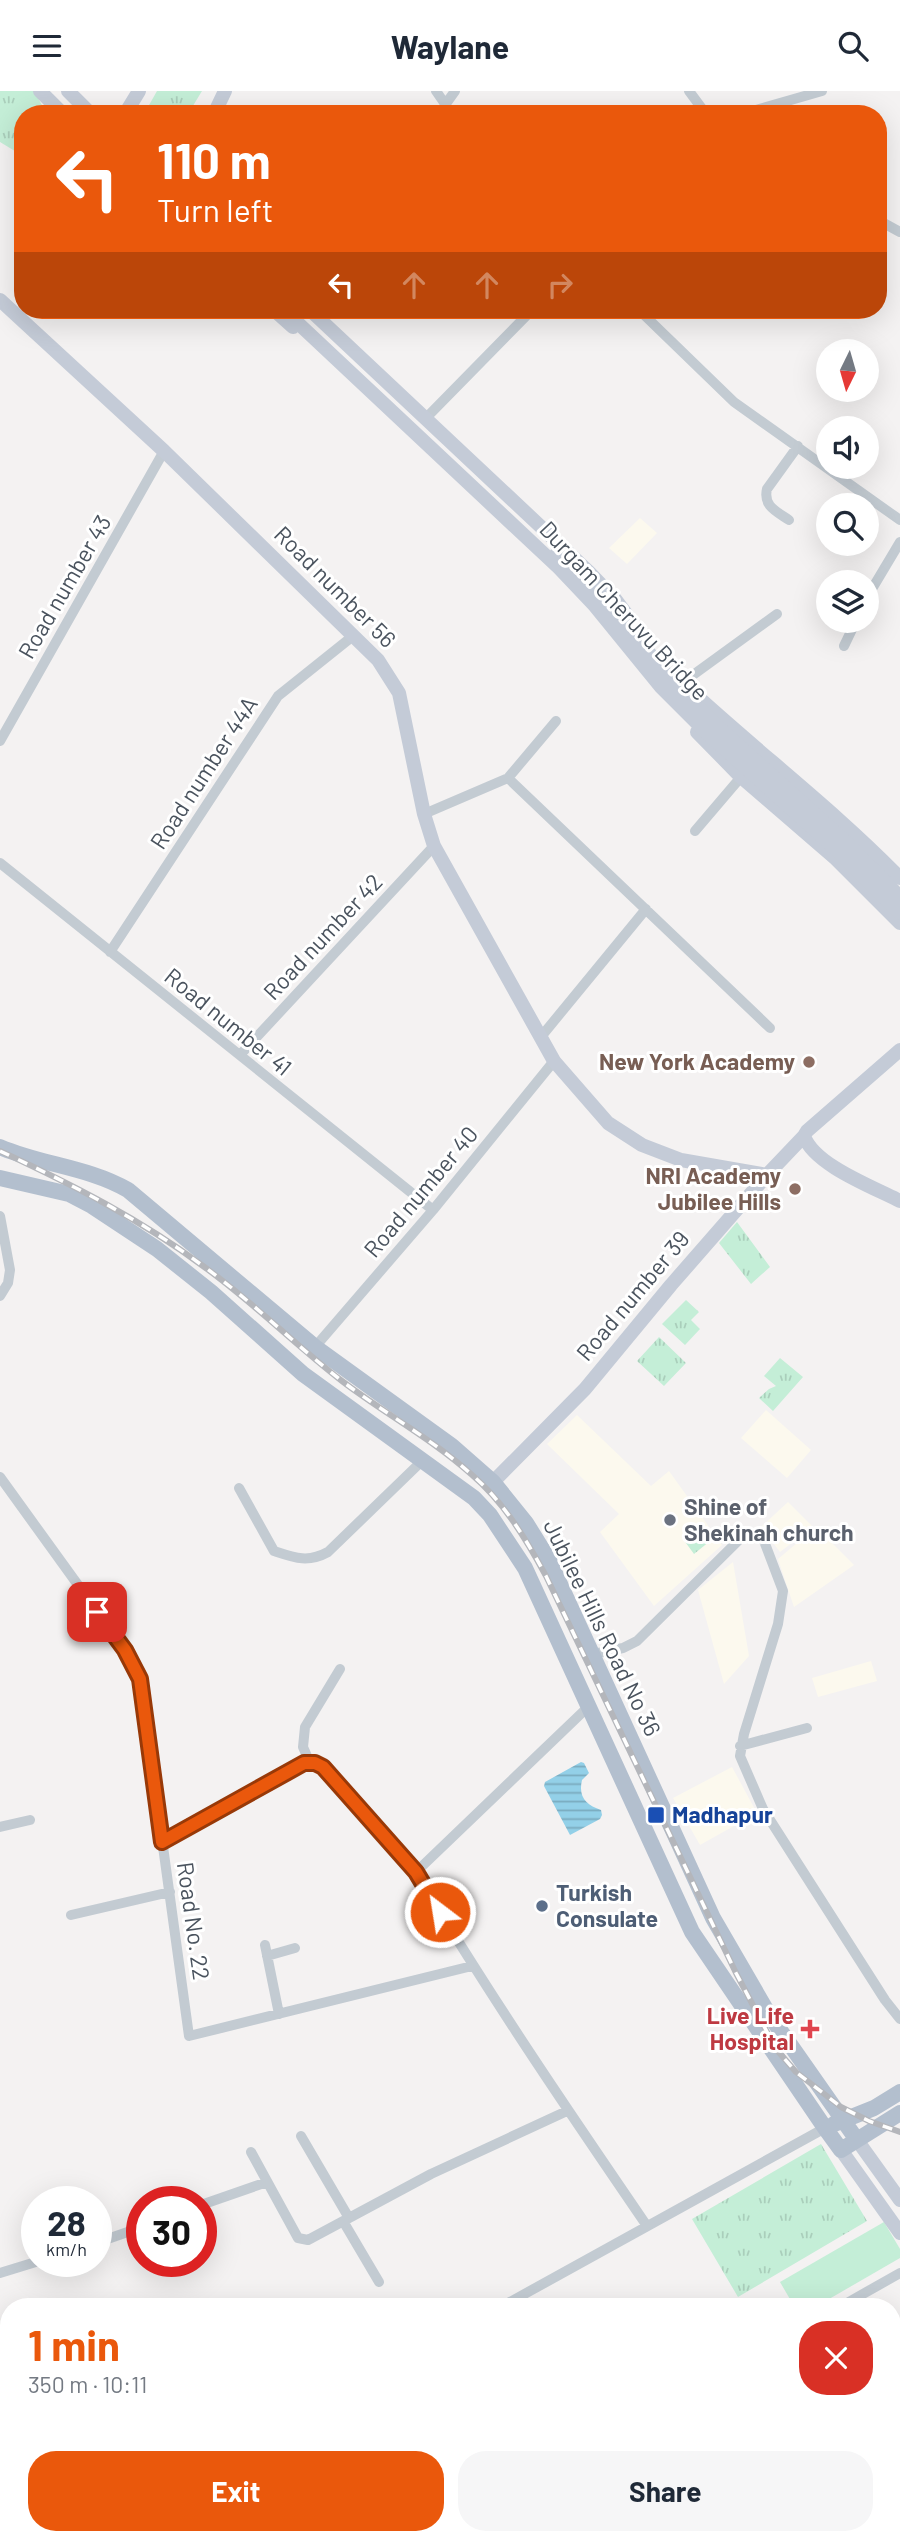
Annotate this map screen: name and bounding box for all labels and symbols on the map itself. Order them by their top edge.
north arrow [816,339,878,403]
street label: Road number 43 [12,510,117,663]
street label: Durgam Cheruvu Bridge [534,515,715,706]
street label: Road number 56 [269,520,402,653]
street label: Road number 44A [143,691,263,854]
street label: Road number 42 [257,868,388,1005]
street label: Road number 41 [159,961,298,1081]
place label: New York Academy [599,1047,795,1075]
marker: New York Academy [801,1054,817,1070]
street label: Road number 40 [357,1120,483,1263]
place label: NRI Academy Jubilee Hills [646,1161,781,1215]
marker: NRI Academy Jubilee Hills [787,1181,803,1197]
street label: Road number 39 [570,1225,695,1366]
place label: Shine of Shekinah church [684,1492,854,1546]
marker: Shine of Shekinah church [662,1512,678,1528]
street label: Jubilee Hills Road No 36 [538,1515,668,1740]
pin [67,1582,127,1642]
place label: Madhapur [672,1800,773,1828]
marker: Madhapur [646,1805,666,1825]
street label: Road No. 22 [172,1860,216,1982]
position arrow [403,1875,477,1949]
place label: Turkish Consulate [556,1878,658,1932]
marker: Turkish Consulate [534,1898,550,1914]
place label: Live Life Hospital [707,2001,794,2055]
marker: Live Life Hospital [800,2019,820,2039]
speed limit sign: 30 [126,2186,217,2277]

